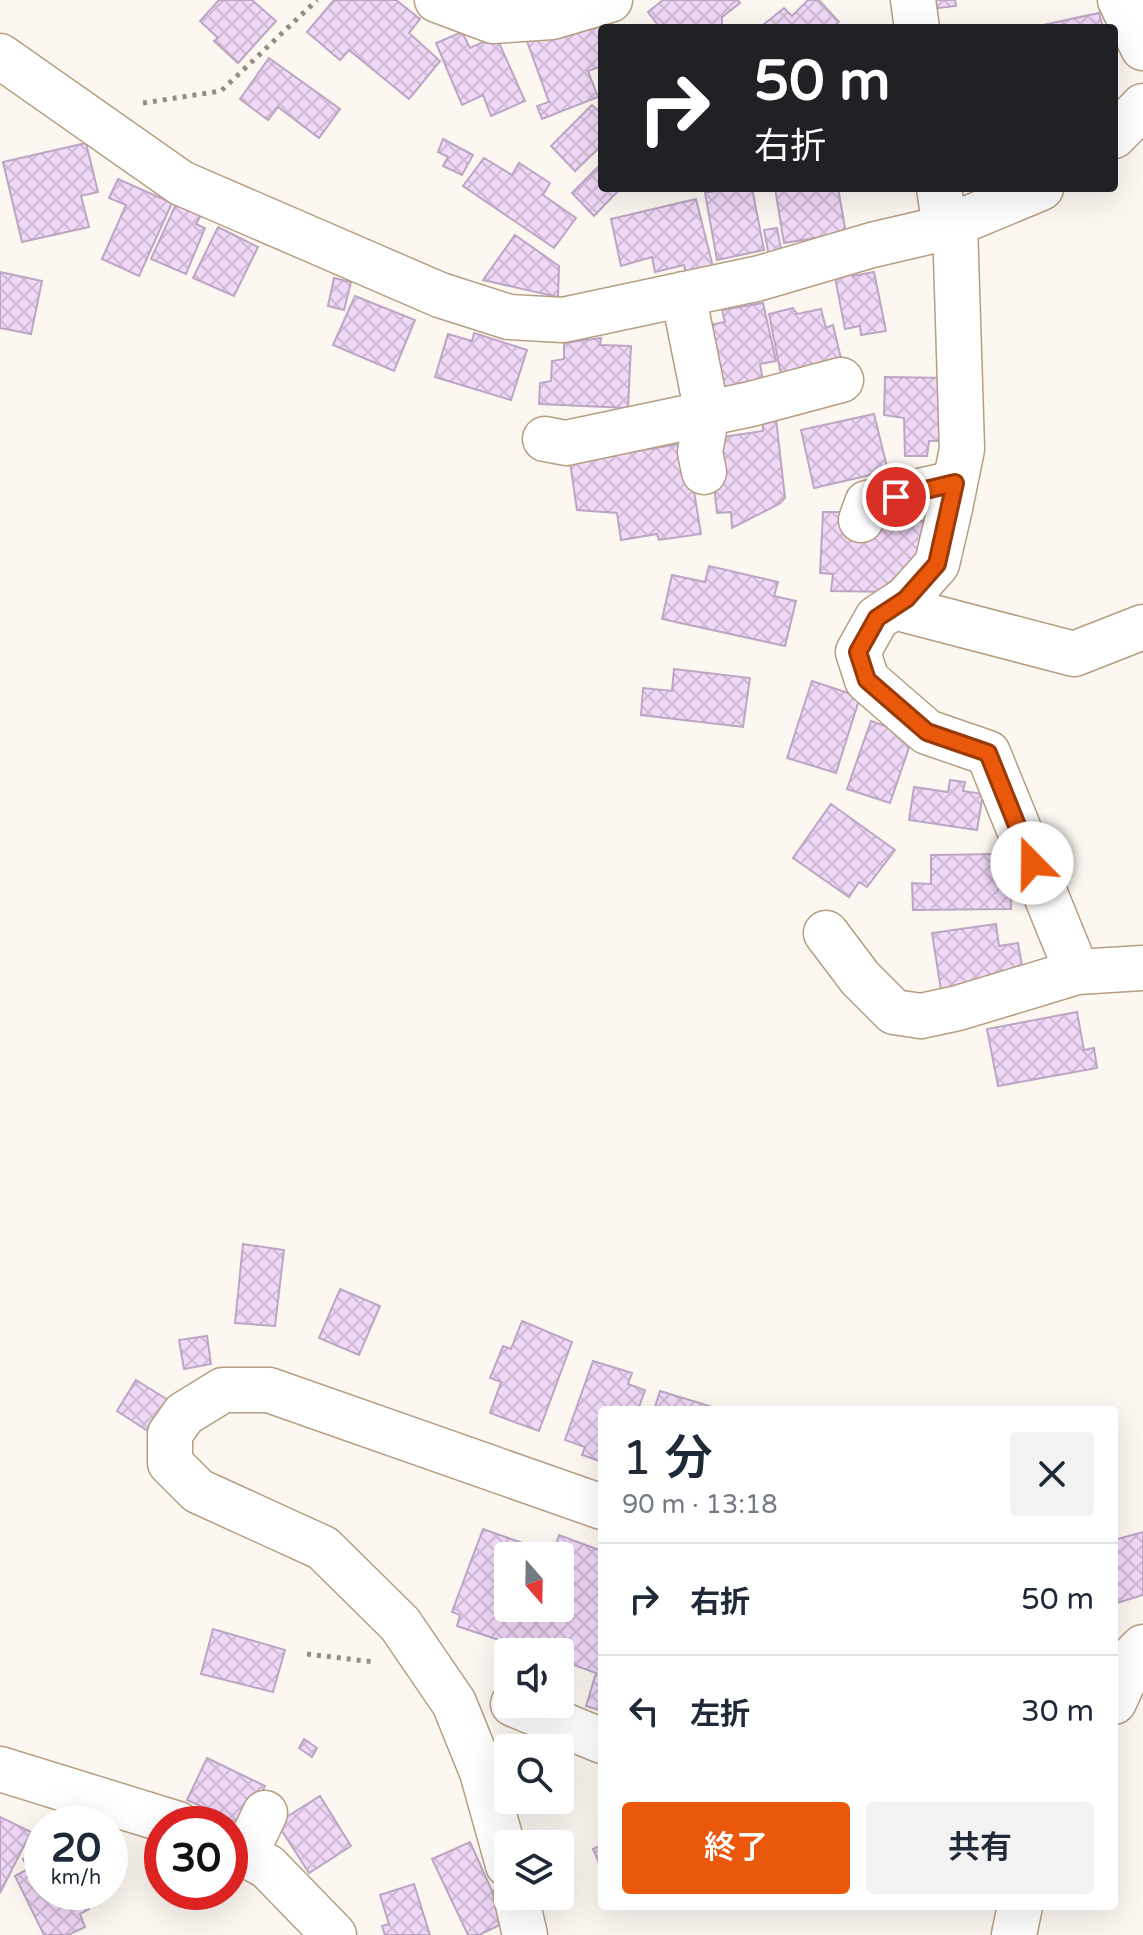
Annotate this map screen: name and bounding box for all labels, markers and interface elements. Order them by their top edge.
text: 50 m [754,48,890,115]
icon: right [622,56,726,160]
text: 右折 [754,125,826,168]
pin [862,463,930,531]
icon: arrive [874,475,918,519]
position arrow [990,821,1074,905]
text: 1 分 [622,1430,713,1488]
button: close [1010,1432,1094,1516]
text: 90 m · 13:18 [622,1489,778,1520]
north arrow [494,1542,574,1622]
map controls [494,1542,574,1910]
icon: right [622,1577,666,1621]
text: 50 m [1021,1581,1094,1618]
text: 右折 [690,1584,750,1621]
button: sound [494,1638,574,1718]
icon: left [622,1689,666,1733]
text: 30 m [1021,1693,1094,1730]
text: 左折 [690,1696,750,1733]
button: search [494,1734,574,1814]
button: 終了 [622,1802,850,1894]
button: 共有 [866,1802,1094,1894]
speed limit sign: 30 [144,1806,248,1910]
text: 20 [51,1824,101,1872]
button: layers [494,1830,574,1910]
text: km/h [51,1866,101,1890]

